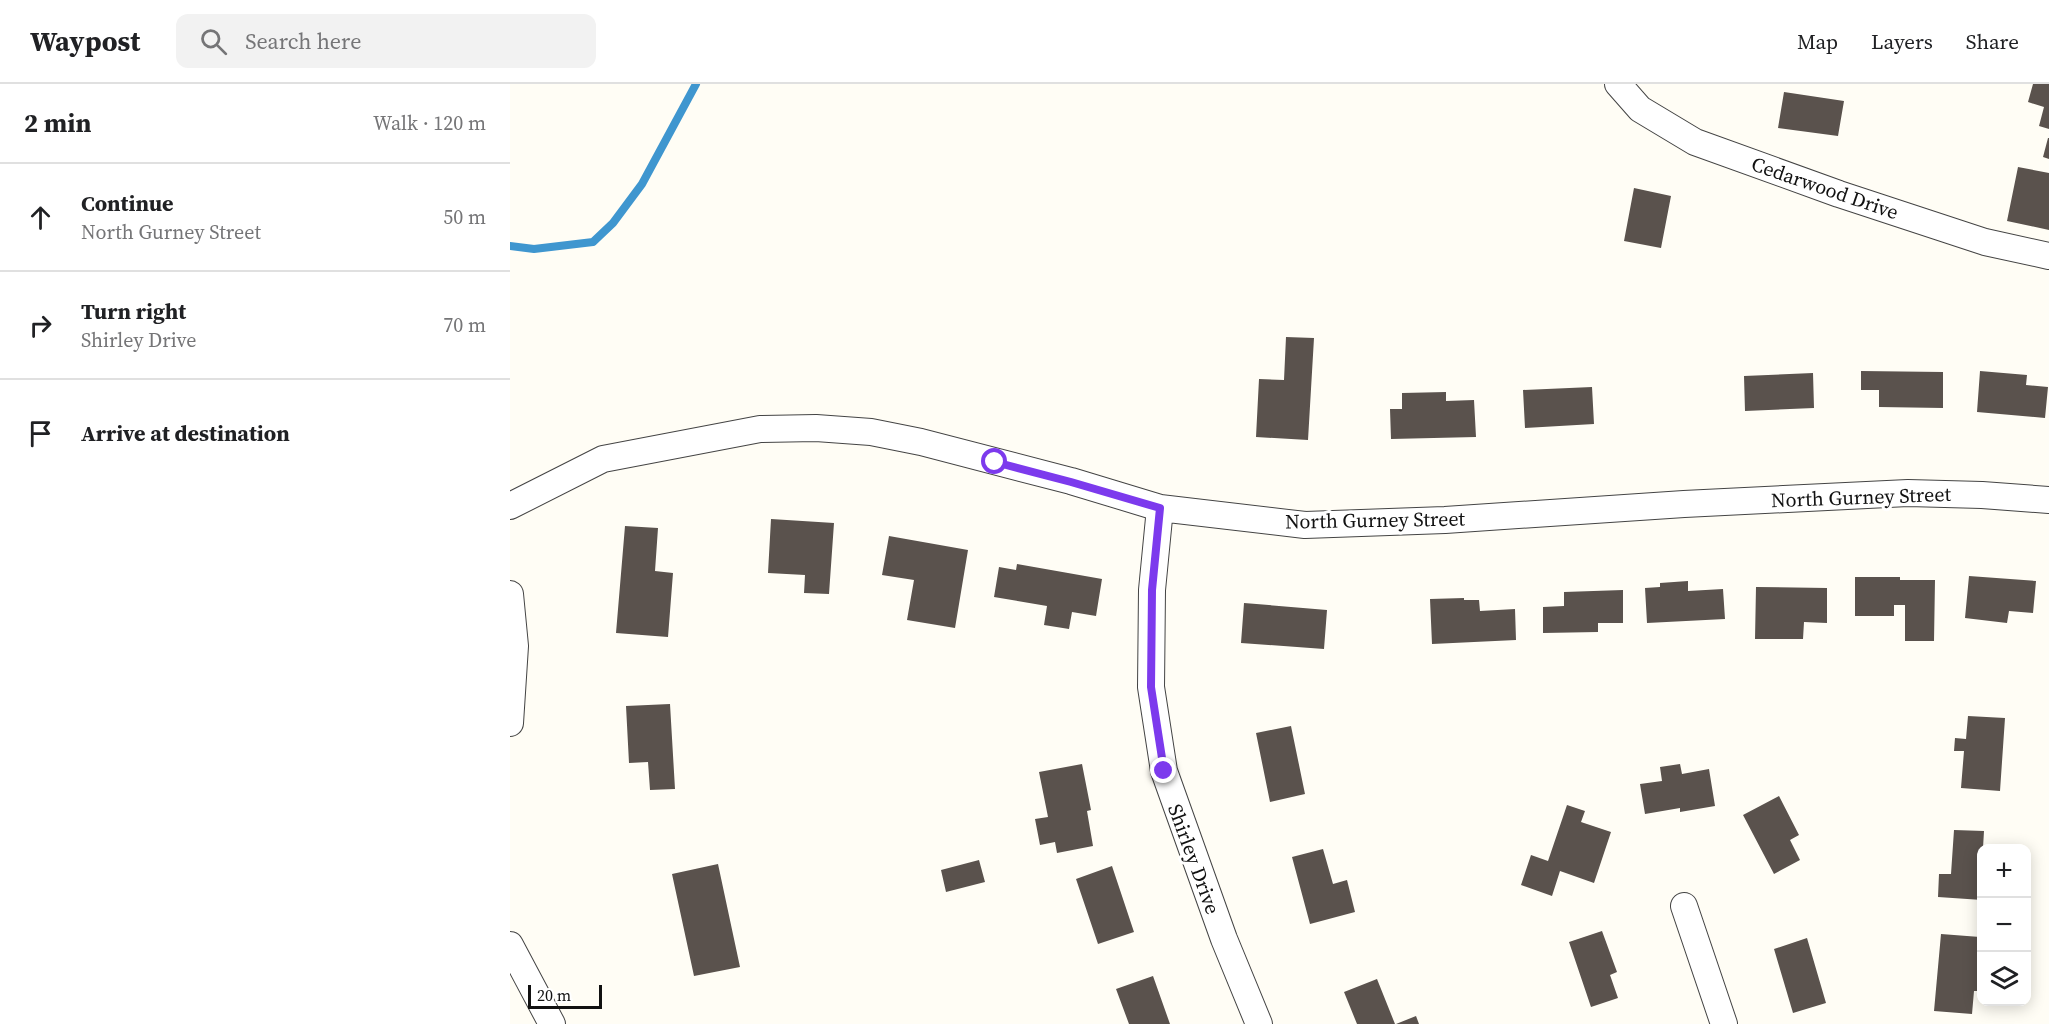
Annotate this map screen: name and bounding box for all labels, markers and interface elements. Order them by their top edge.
search box [176,14,596,68]
text: Waypost [30,22,140,60]
icon: search [197,25,230,58]
text: Search here [245,26,361,56]
text: Map [1797,27,1838,56]
text: Layers [1871,27,1933,56]
text: Share [1966,27,2019,56]
text: 2 min [24,105,91,141]
text: Walk · 120 m [373,109,486,137]
street label: Cedarwood Drive [1748,150,1902,226]
text: Continue [81,188,174,218]
icon: ahead [24,201,57,234]
text: 50 m [443,203,486,231]
text: North Gurney Street [81,218,261,246]
text: Turn right [81,296,186,326]
icon: right [24,309,57,342]
text: 70 m [443,311,486,339]
text: Shirley Drive [81,326,196,354]
icon: arrive [24,417,57,450]
text: Arrive at destination [81,418,290,448]
route start [981,448,1007,474]
street label: North Gurney Street [1771,480,1952,514]
street label: North Gurney Street [1285,504,1466,536]
route end [1150,757,1176,783]
street label: Shirley Drive [1161,800,1227,918]
map controls [1977,844,2031,1006]
button: + [1977,844,2031,898]
button: − [1977,898,2031,952]
button: layers [1977,952,2031,1006]
scale bar [528,982,602,1010]
text: 20 m [537,984,571,1006]

